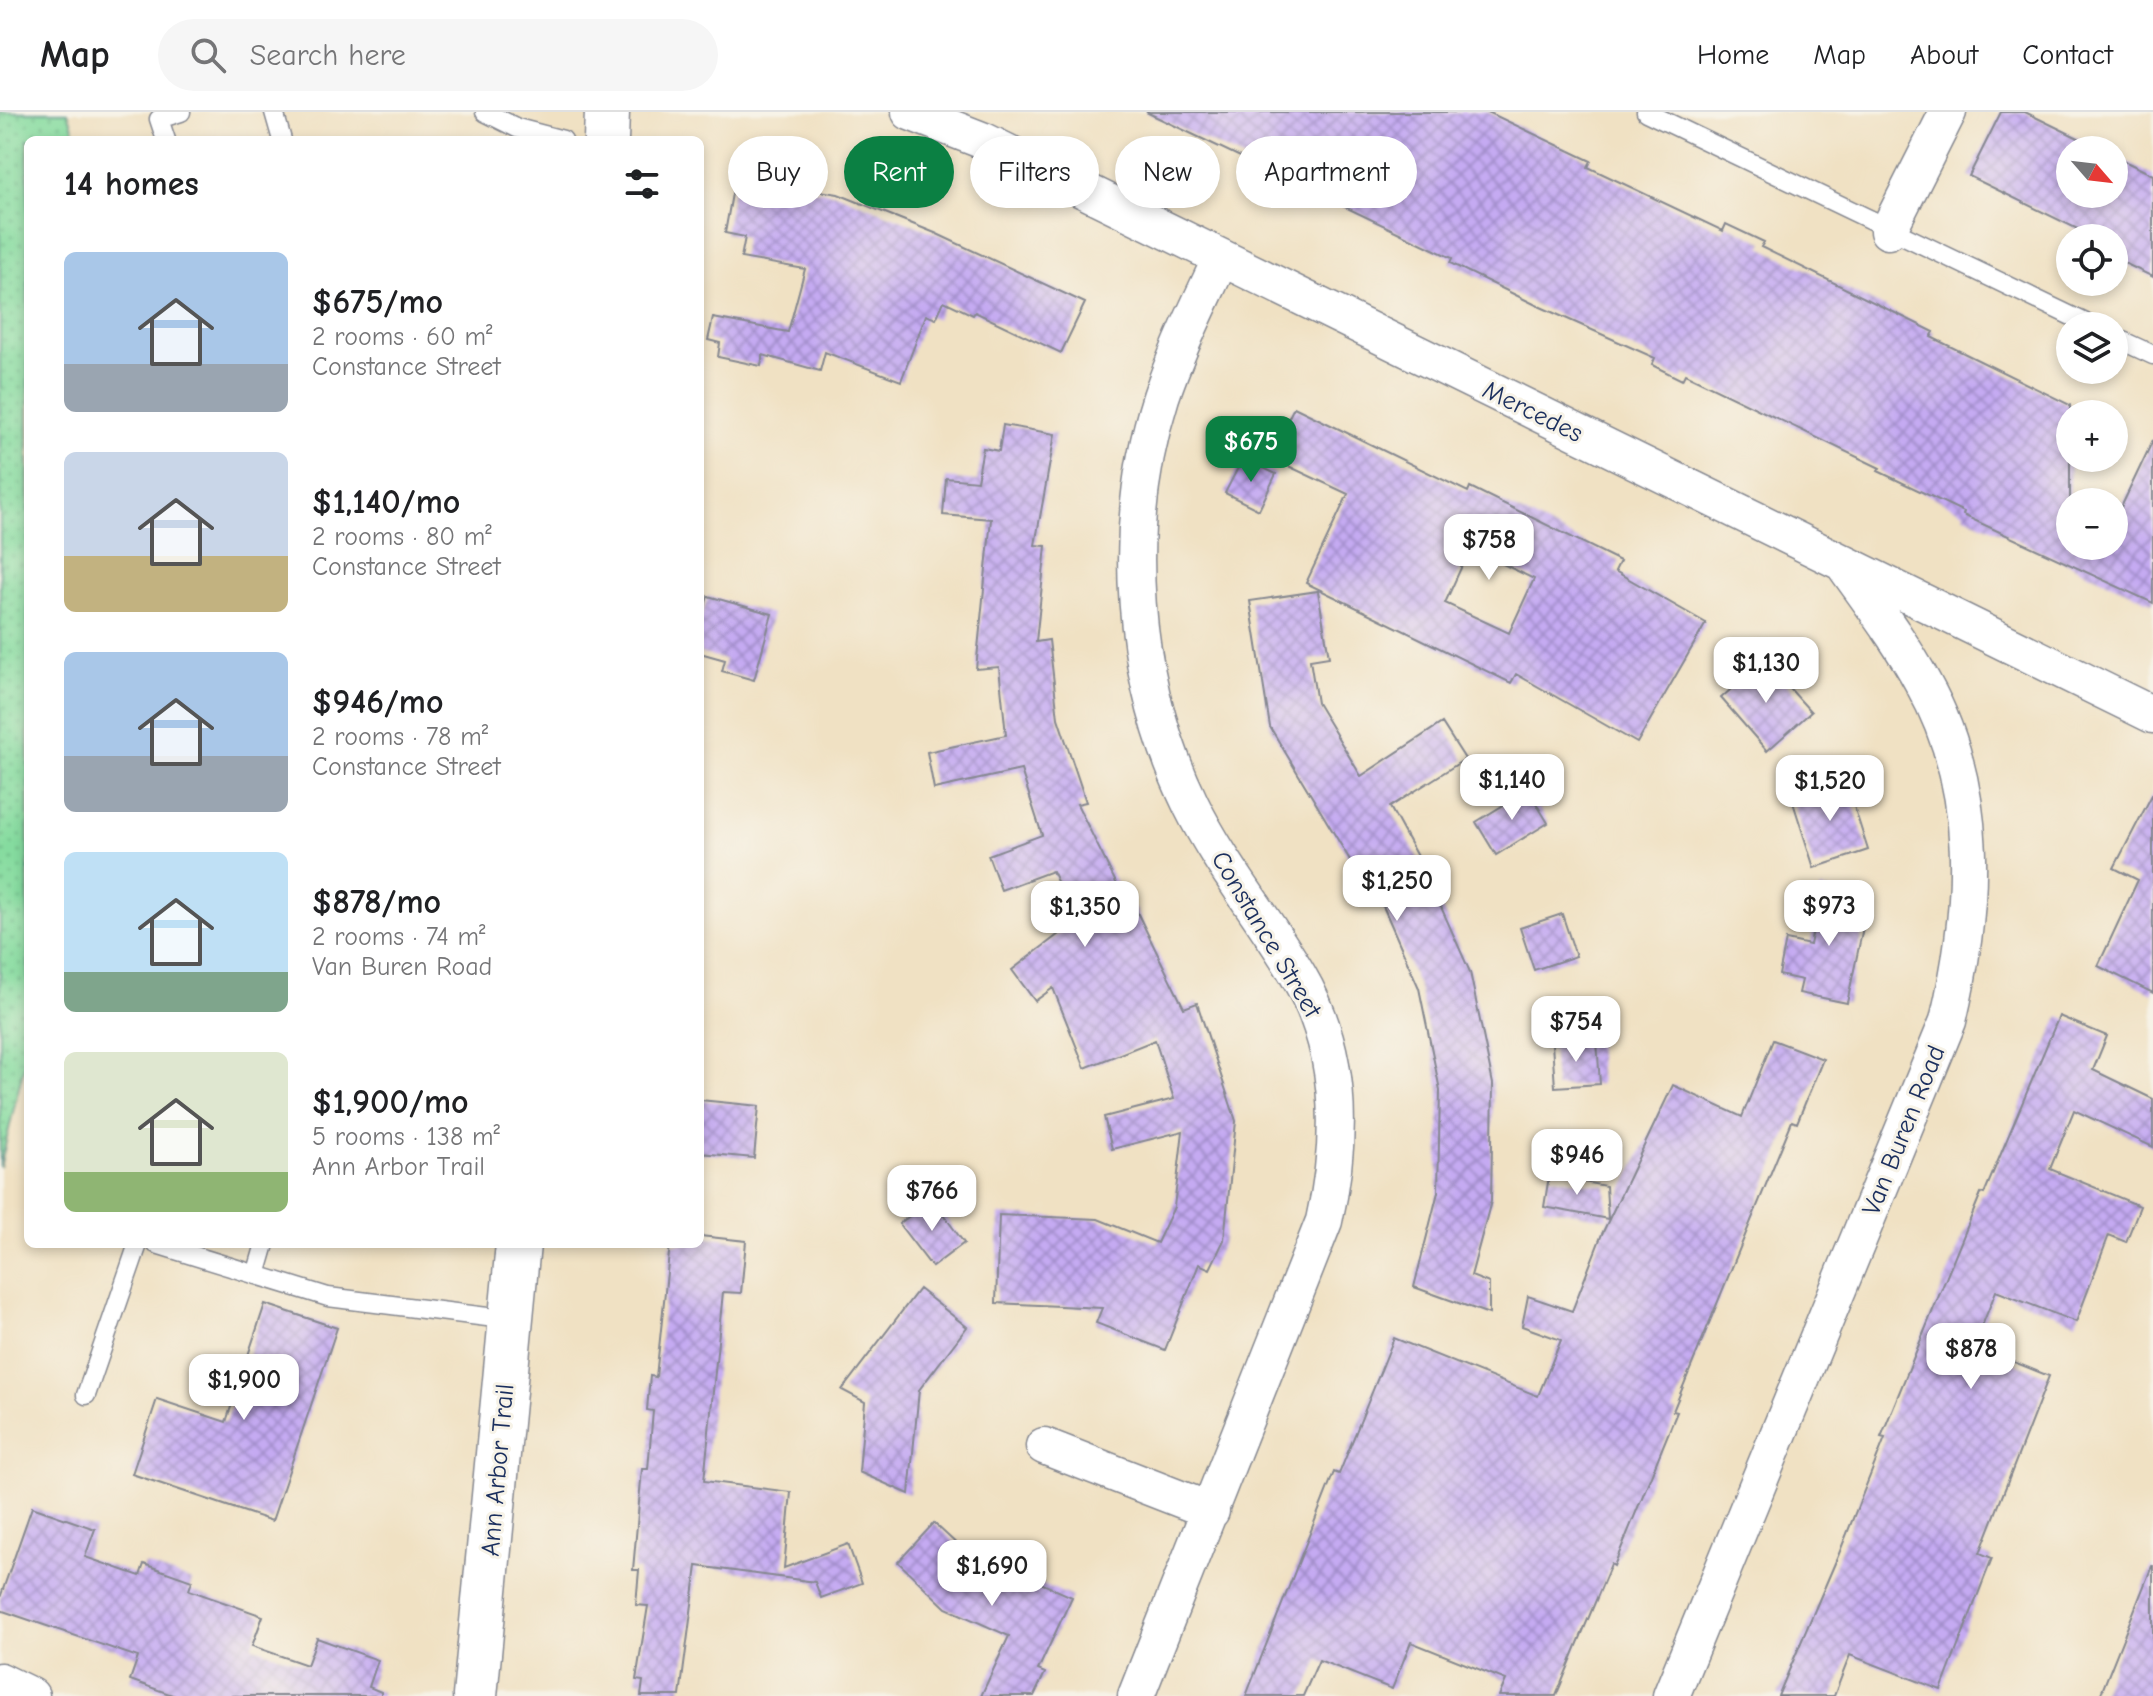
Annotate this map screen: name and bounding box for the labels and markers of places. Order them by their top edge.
pin: $675 [1204,416,1298,484]
pin: $758 [1442,514,1536,582]
pin: $1,130 [1701,637,1831,705]
pin: $1,140 [1447,754,1577,822]
pin: $1,520 [1765,755,1895,823]
pin: $1,250 [1332,855,1462,923]
pin: $973 [1782,880,1876,948]
pin: $1,350 [1020,881,1150,949]
pin: $754 [1529,996,1623,1064]
pin: $946 [1530,1129,1624,1197]
pin: $766 [885,1165,979,1233]
pin: $878 [1924,1323,2018,1391]
pin: $1,900 [179,1354,309,1422]
pin: $1,690 [927,1540,1057,1608]

